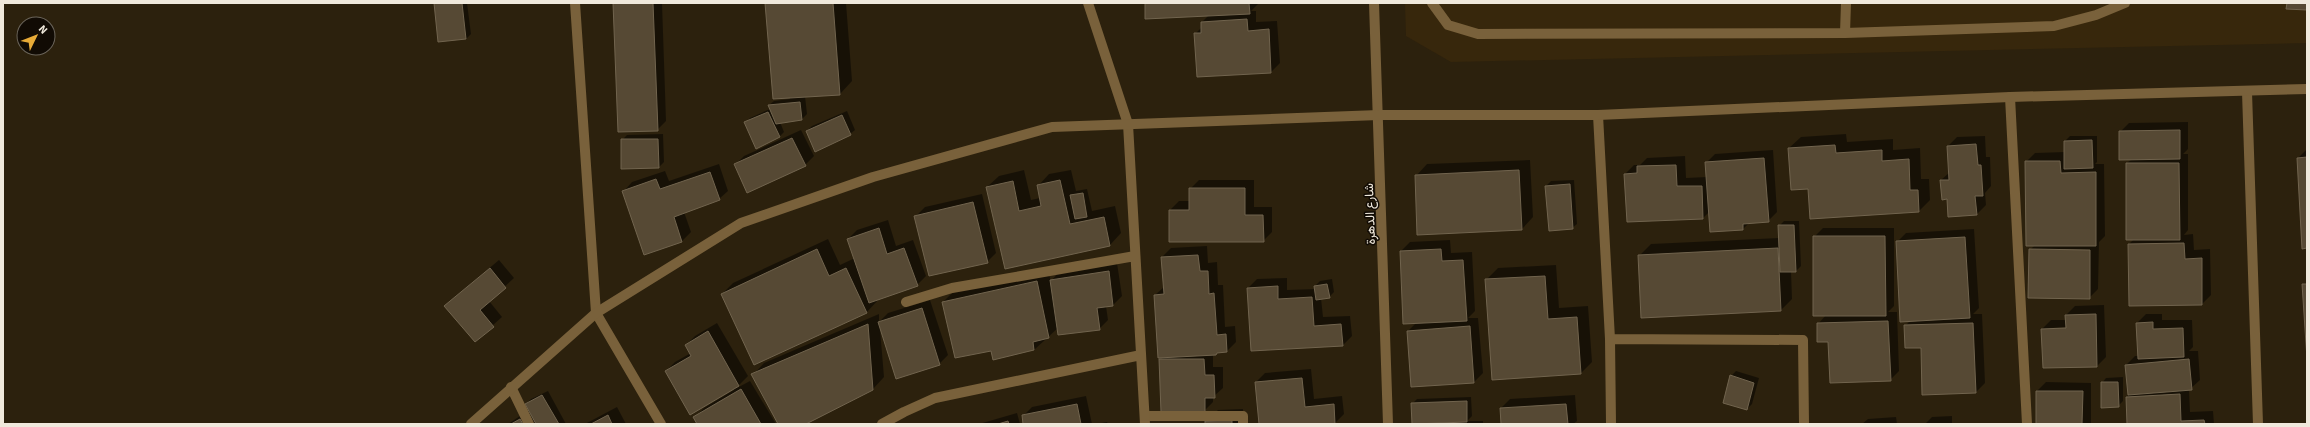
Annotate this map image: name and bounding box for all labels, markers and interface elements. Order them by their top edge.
north arrow [16,16,56,56]
text: N [35,22,51,37]
street label: شارع الدهرة [1360,183,1380,245]

